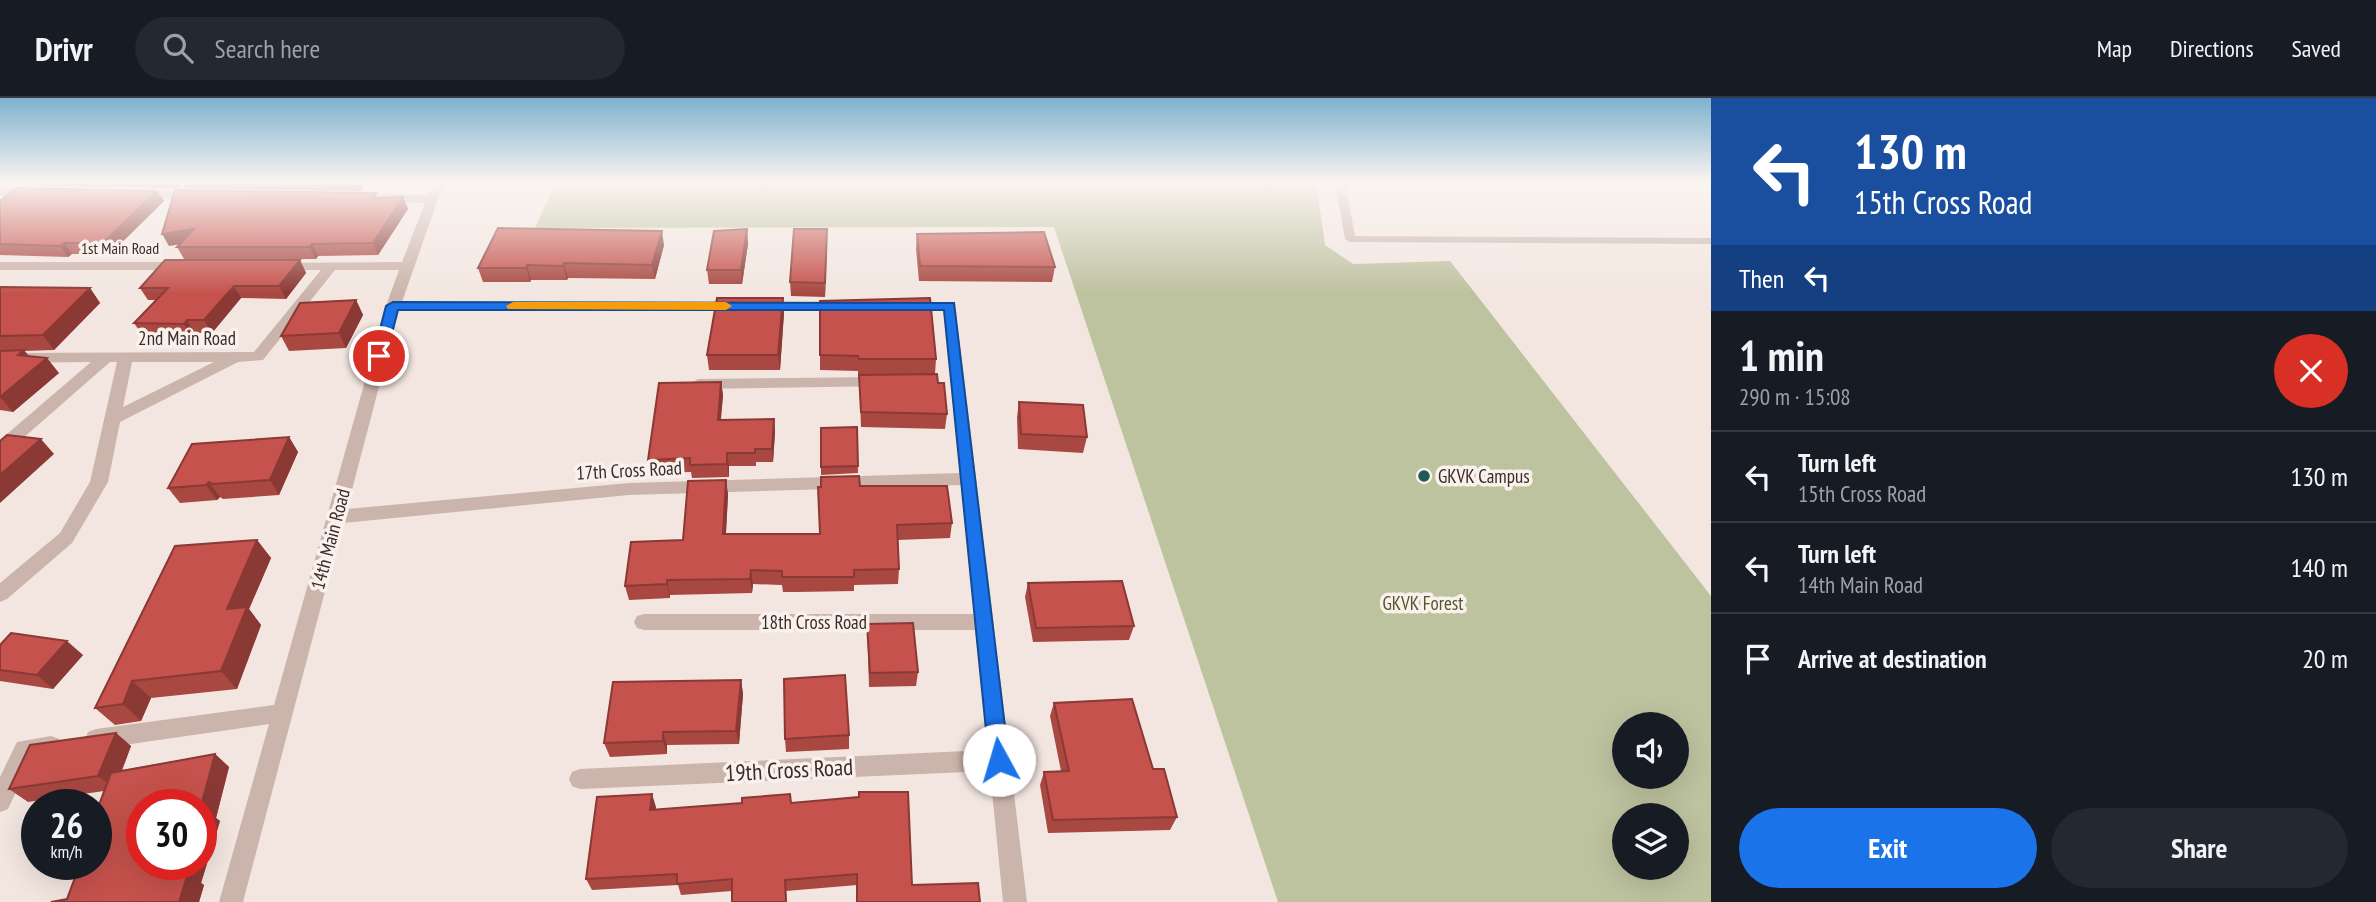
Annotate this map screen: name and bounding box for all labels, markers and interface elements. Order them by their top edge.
search box [135,17,625,80]
text: Drivr [35,27,93,70]
icon: search [159,29,197,67]
text: Search here [215,32,320,65]
text: Map [2097,33,2132,64]
text: Directions [2170,33,2254,64]
text: Saved [2292,33,2341,64]
text: 130 m [1854,119,1967,183]
icon: left [1739,126,1830,217]
text: 15th Cross Road [1854,181,2032,223]
street label: 1st Main Road [81,238,159,258]
icon: left [1798,259,1836,297]
text: Then [1739,262,1784,295]
street label: 2nd Main Road [138,326,236,350]
pin [349,326,409,386]
text: 1 min [1739,328,1824,383]
button: close [2274,334,2348,408]
icon: arrive [360,337,398,375]
text: 290 m · 15:08 [1739,382,1851,411]
text: Turn left [1798,446,1876,479]
street label: 17th Cross Road [576,455,682,485]
icon: left [1739,458,1777,496]
text: 130 m [2290,460,2348,493]
place label: GKVK Campus [1438,464,1530,488]
marker: GKVK Campus [1416,468,1432,484]
text: 15th Cross Road [1798,479,1926,508]
street label: 14th Main Road [305,486,355,592]
text: Turn left [1798,537,1876,570]
icon: left [1739,549,1777,587]
text: 140 m [2290,551,2348,584]
text: 14th Main Road [1798,570,1923,599]
park label: GKVK Forest [1382,591,1464,615]
street label: 18th Cross Road [761,610,867,634]
icon: arrive [1739,640,1777,678]
text: Arrive at destination [1798,642,1987,675]
text: 20 m [2302,642,2348,675]
map controls [1612,712,1689,880]
button: sound [1612,712,1689,789]
position arrow [962,723,1036,797]
street label: 19th Cross Road [724,752,854,787]
speed limit sign: 30 [126,789,217,880]
text: 26 [50,802,83,848]
button: layers [1612,803,1689,880]
button: Exit [1739,808,2037,888]
button: Share [2051,808,2348,888]
text: km/h [51,840,82,863]

